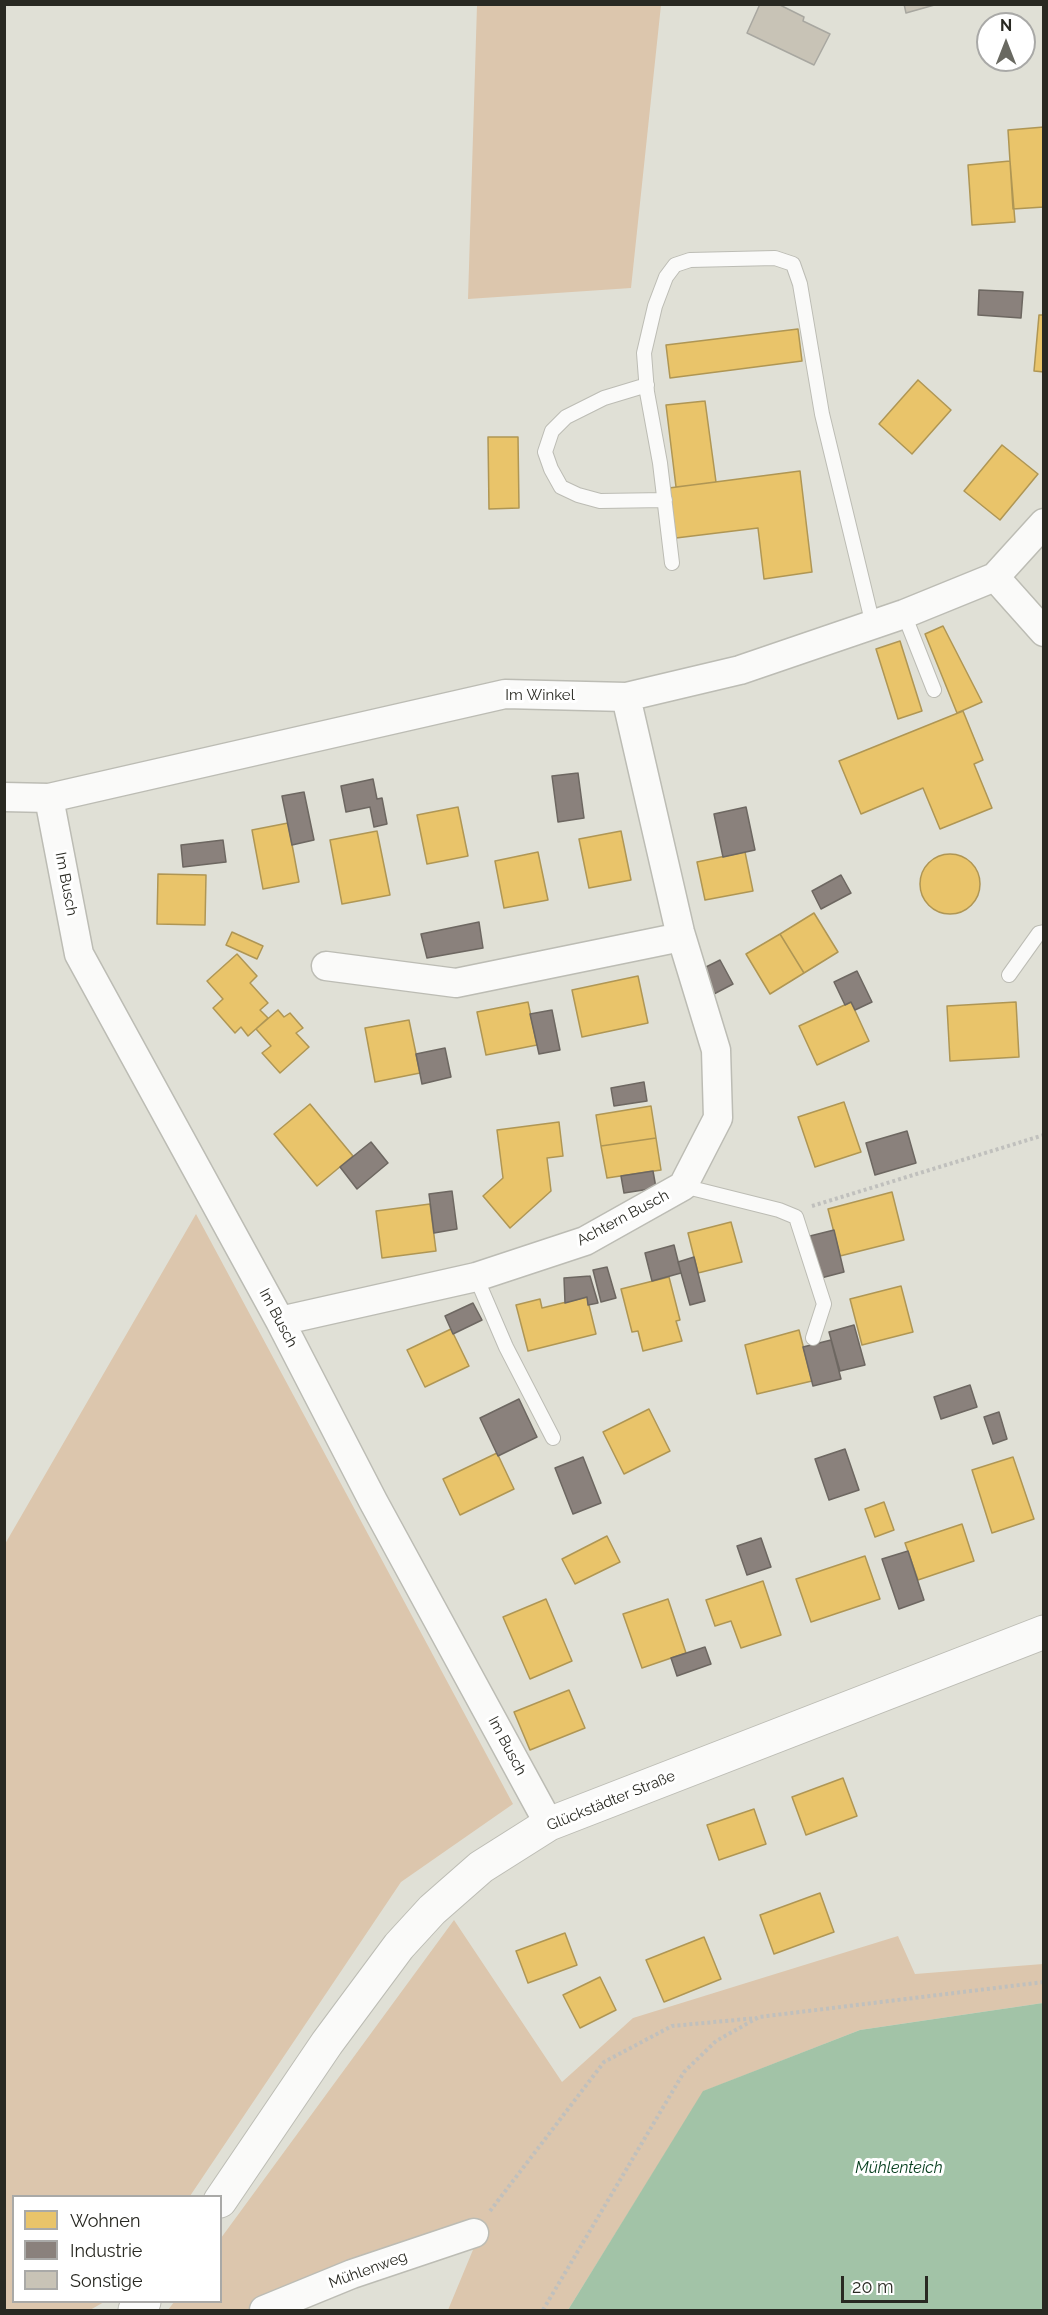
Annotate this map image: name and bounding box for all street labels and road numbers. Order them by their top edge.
street label: Im Winkel [505,686,575,704]
street label: Im Busch [51,851,81,917]
street label: Achtern Busch [574,1186,672,1250]
street label: Im Busch [255,1285,301,1351]
street label: Im Busch [484,1713,530,1779]
street label: Glückstädter Straße [544,1767,678,1835]
street label: Mühlenweg [326,2247,410,2293]

